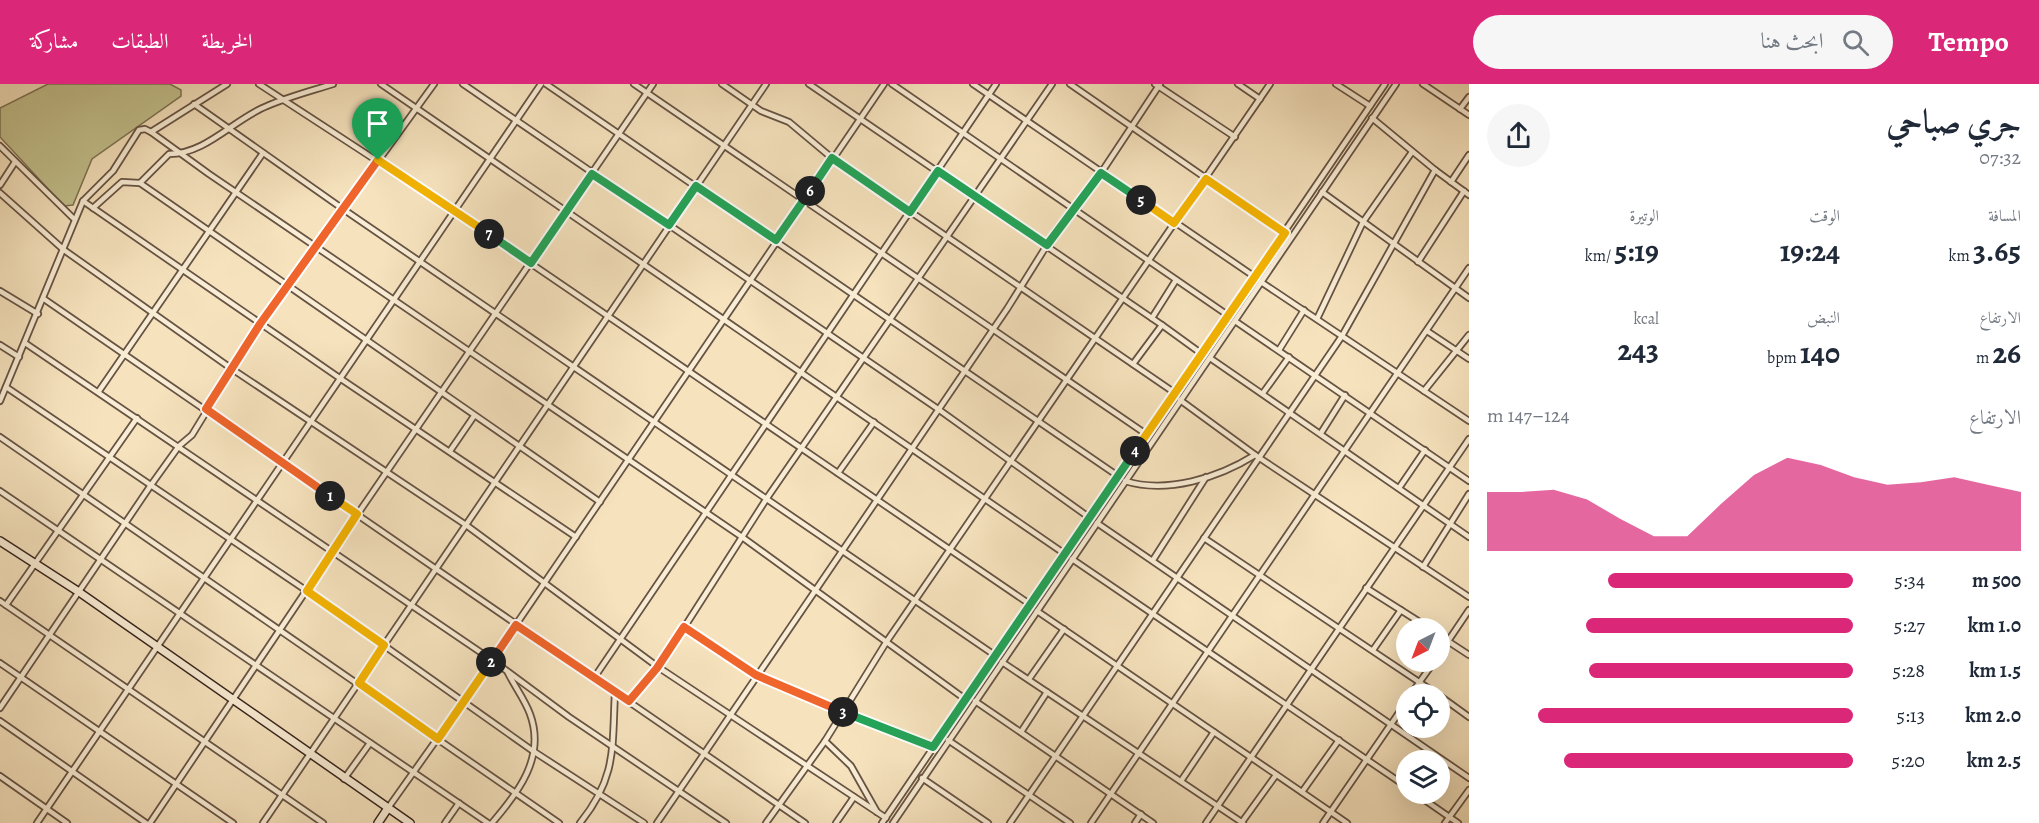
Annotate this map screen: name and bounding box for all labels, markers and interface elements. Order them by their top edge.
search box [1473,15,1893,69]
text: Tempo [1929,23,2009,61]
text: ابحث هنا [1761,26,1824,56]
icon: search [1839,26,1872,59]
text: مشاركة [30,27,78,55]
text: الطبقات [111,27,168,55]
text: الخريطة [201,27,253,55]
pin [352,98,403,160]
text: جري صباحي [1886,99,2021,144]
button: share [1487,104,1550,167]
icon: arrive [361,107,394,140]
text: 07:32 [1979,144,2021,171]
pin: 6 [795,176,825,206]
text: 6 [806,180,814,202]
pin: 5 [1126,185,1156,215]
text: 5 [1138,189,1144,211]
text: الوتيرة [1629,205,1659,227]
text: الوقت [1809,205,1840,227]
text: المسافة [1988,205,2021,227]
pin: 7 [474,219,504,249]
text: 7 [486,223,492,245]
text: 5:19 [1614,231,1659,271]
text: 19:24 [1780,231,1840,271]
text: 3.65 [1973,231,2021,271]
text: /km [1585,245,1614,267]
text: km [1949,245,1973,267]
text: النبض [1807,307,1840,329]
text: الارتفاع [1979,307,2021,329]
text: kcal [1633,308,1659,330]
text: 243 [1618,330,1659,370]
text: 140 [1800,333,1840,373]
text: 26 [1993,333,2021,373]
text: bpm [1767,347,1800,369]
text: m [1976,347,1993,369]
text: 124–147 m [1487,402,1570,429]
text: الارتفاع [1969,404,2021,431]
pin: 4 [1120,436,1150,466]
text: 4 [1131,440,1139,462]
pin: 1 [315,481,345,511]
text: 1 [327,485,333,507]
text: 5:34 [1894,567,1925,594]
text: 500 m [1972,567,2021,594]
text: 5:27 [1894,612,1925,639]
text: 1.0 km [1968,612,2021,639]
north arrow [1396,618,1450,672]
map controls [1396,618,1450,804]
pin: 2 [476,647,506,677]
text: 2 [487,651,495,673]
text: 5:28 [1892,657,1925,684]
text: 1.5 km [1969,657,2021,684]
button: locate [1396,684,1450,738]
pin: 3 [828,697,858,727]
text: 3 [840,701,846,723]
text: 5:13 [1896,702,1925,729]
text: 2.0 km [1965,702,2021,729]
text: 5:20 [1891,747,1925,774]
text: 2.5 km [1967,747,2021,774]
button: layers [1396,750,1450,804]

